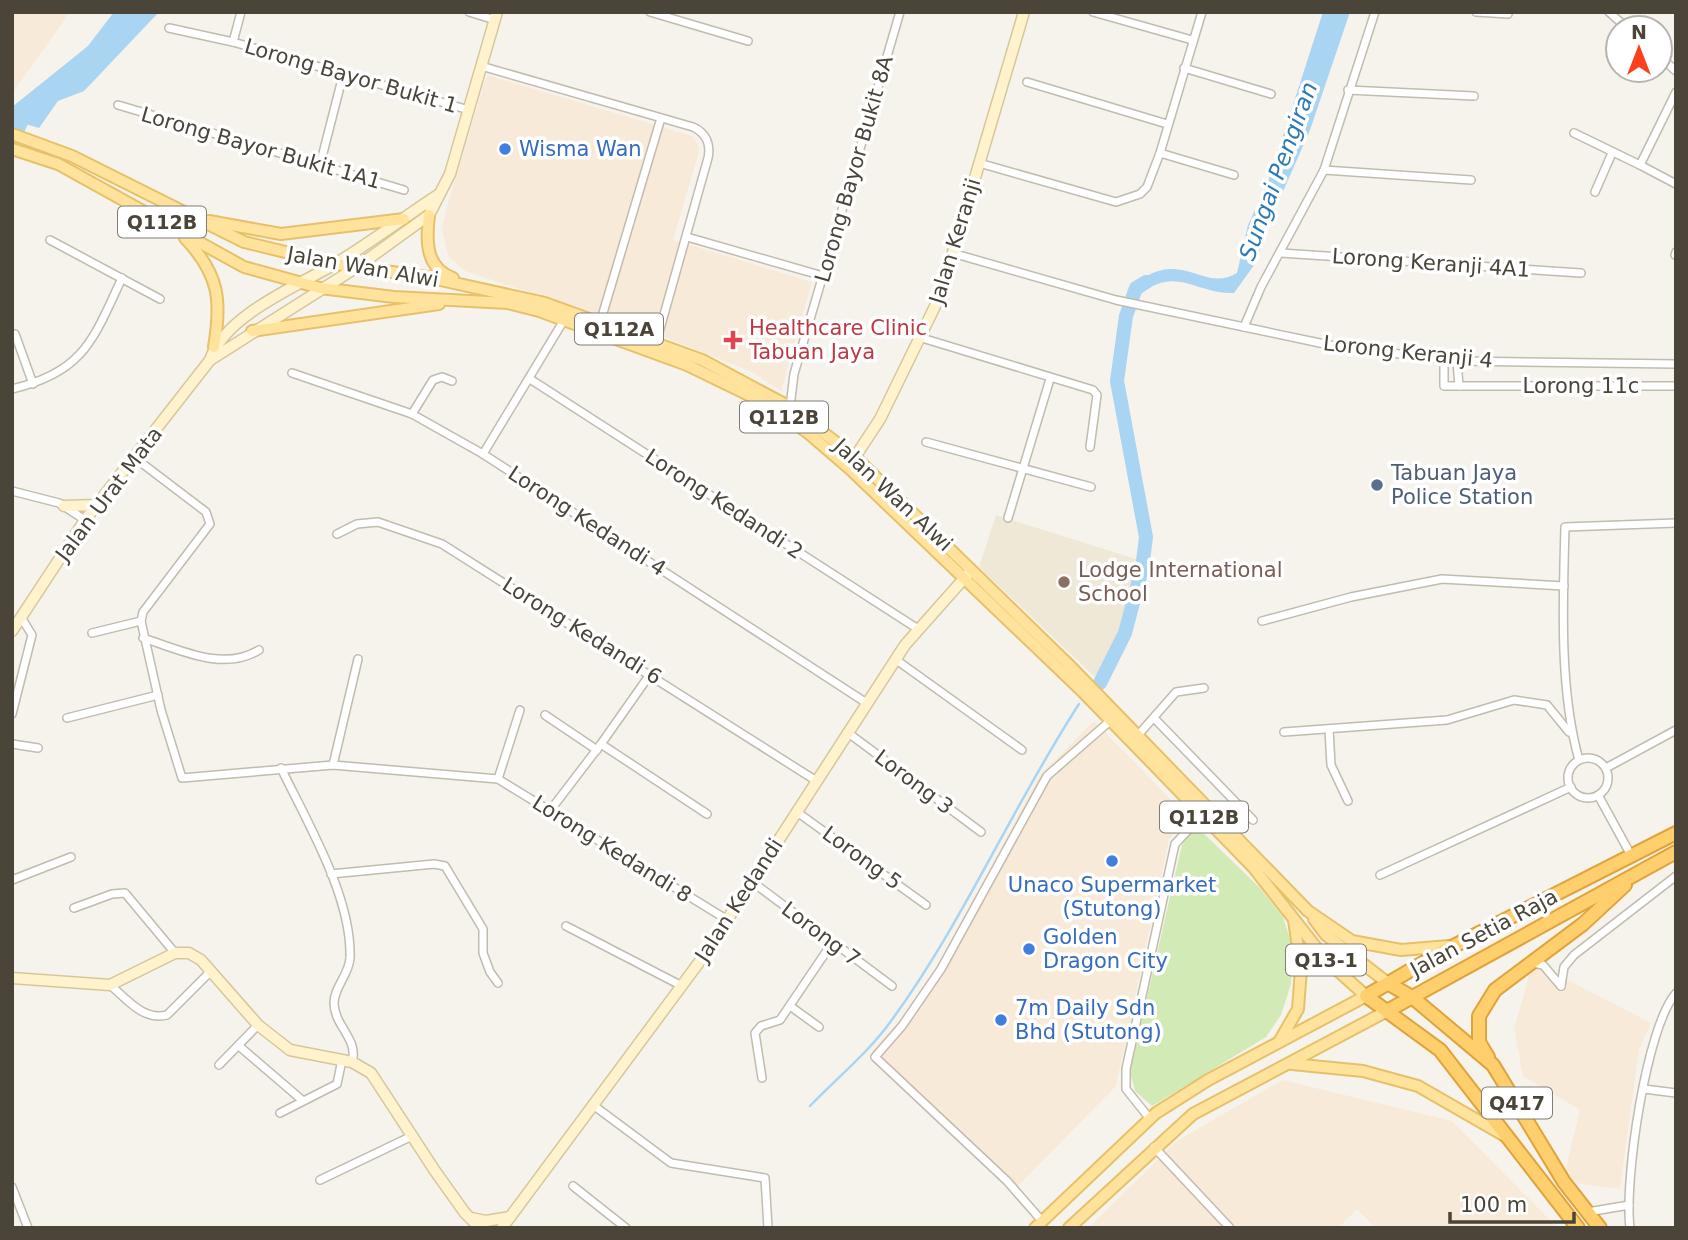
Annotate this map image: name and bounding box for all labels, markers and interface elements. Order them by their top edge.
north arrow [1604,14,1674,84]
text: N [1631,21,1647,43]
street label: Lorong Bayor Bukit 1 [242,34,460,118]
street label: Lorong Bayor Bukit 8A [810,52,898,285]
water label: Sungai Pengiran [1234,78,1322,264]
street label: Lorong Bayor Bukit 1A1 [138,102,384,194]
place label: Wisma Wan [519,137,642,161]
marker: Wisma Wan [497,141,513,157]
street label: Jalan Keranji [924,175,985,309]
road number: Q112B [118,206,206,238]
street label: Jalan Wan Alwi [283,242,441,292]
street label: Lorong Keranji 4A1 [1331,244,1531,282]
road number: Q112A [575,314,663,344]
place label: Healthcare Clinic Tabuan Jaya [748,316,927,364]
marker: Healthcare Clinic Tabuan Jaya [723,330,743,350]
street label: Lorong Keranji 4 [1322,331,1494,373]
street label: Lorong 11c [1523,374,1639,398]
road number: Q112B [740,402,828,432]
street label: Jalan Urat Mata [50,422,167,567]
street label: Jalan Wan Alwi [827,433,957,556]
street label: Lorong Kedandi 2 [641,444,807,564]
street label: Lorong Kedandi 4 [504,461,670,581]
place label: Tabuan Jaya Police Station [1390,461,1533,509]
marker: Tabuan Jaya Police Station [1369,477,1385,493]
place label: Lodge International School [1078,558,1282,606]
street label: Lorong Kedandi 6 [498,572,666,690]
marker: Lodge International School [1056,574,1072,590]
street label: Lorong 3 [870,745,958,819]
street label: Lorong Kedandi 8 [528,790,696,908]
road number: Q112B [1160,802,1248,832]
street label: Lorong 5 [818,821,906,895]
street label: Jalan Kedandi [689,834,788,968]
marker: Unaco Supermarket (Stutong) [1104,853,1120,869]
place label: Unaco Supermarket (Stutong) [1008,873,1216,921]
street label: Jalan Setia Raja [1404,884,1562,983]
street label: Lorong 7 [777,897,865,971]
place label: Golden Dragon City [1043,925,1168,973]
marker: Golden Dragon City [1021,941,1037,957]
road number: Q13-1 [1286,944,1366,976]
place label: 7m Daily Sdn Bhd (Stutong) [1015,996,1162,1044]
marker: 7m Daily Sdn Bhd (Stutong) [993,1012,1009,1028]
road number: Q417 [1482,1088,1552,1119]
scale bar [1450,1180,1574,1224]
text: 100 m [1460,1193,1527,1217]

